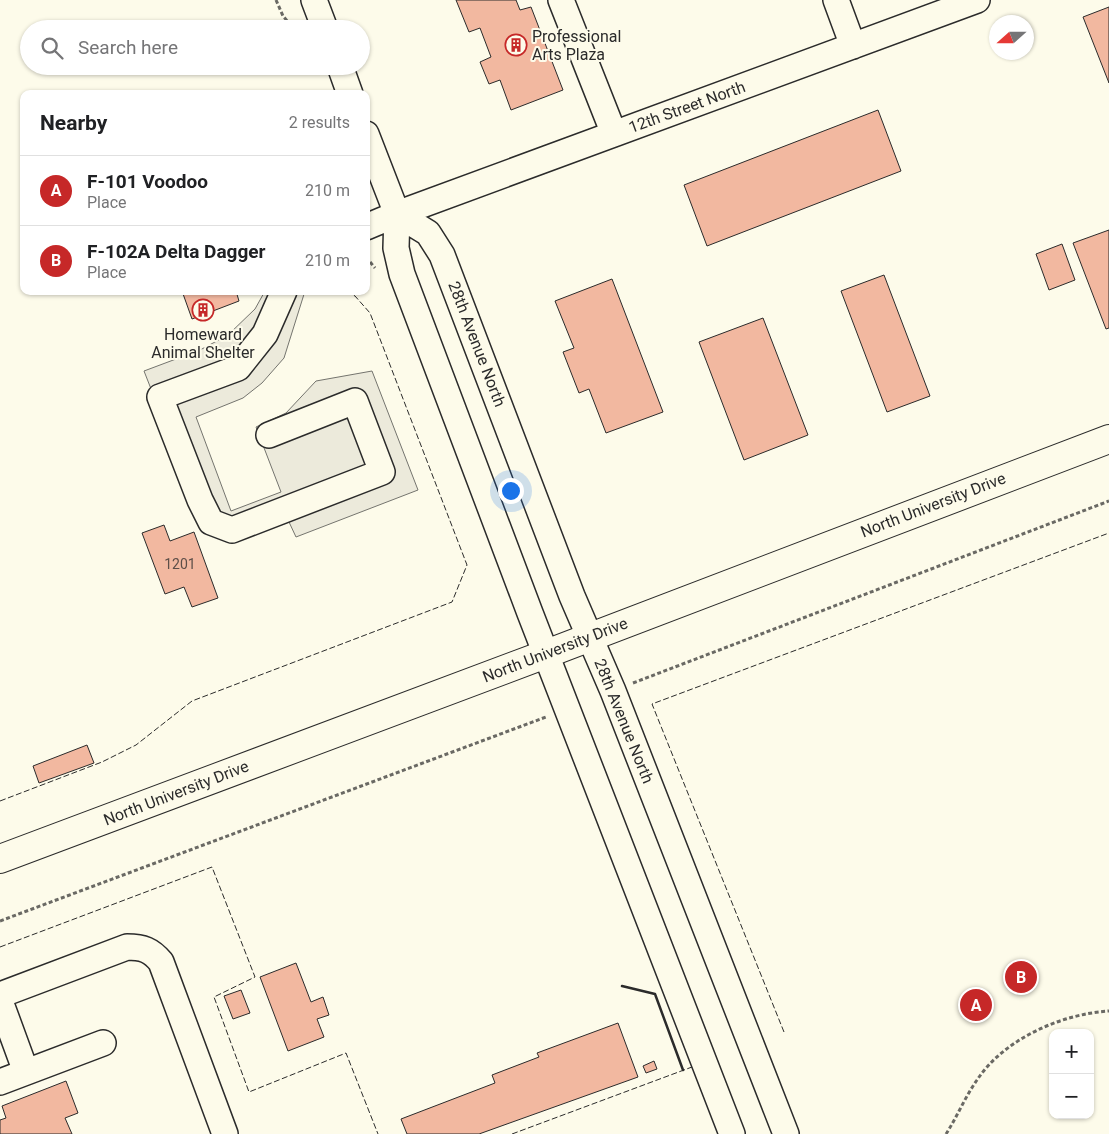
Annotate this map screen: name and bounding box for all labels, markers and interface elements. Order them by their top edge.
north arrow [989,15,1034,60]
search box [20,20,370,75]
place label: Professional Arts Plaza [532,27,621,64]
building icon: Professional Arts Plaza [504,33,528,57]
icon: search [38,34,66,62]
text: Search here [78,36,178,59]
street label: 12th Street North [626,77,748,137]
text: Nearby [40,111,107,135]
text: 2 results [289,113,350,132]
text: F-101 Voodoo [87,170,208,193]
text: A [51,181,61,200]
text: 210 m [305,181,350,200]
text: Place [87,193,127,212]
text: F-102A Delta Dagger [87,240,266,263]
text: B [51,251,61,270]
text: 210 m [305,251,350,270]
text: Place [87,263,127,282]
street label: 28th Avenue North [444,279,510,409]
building icon: Homeward Animal Shelter [191,298,215,322]
place label: Homeward Animal Shelter [151,325,255,362]
street label: North University Drive [858,469,1008,541]
your location [498,478,524,504]
house number: 1201 [164,556,196,572]
street label: North University Drive [480,614,630,686]
street label: 28th Avenue North [590,656,658,786]
street label: North University Drive [101,757,251,829]
pin: B [1005,958,1037,996]
pin: A [960,986,992,1024]
map controls [1049,1029,1094,1119]
button: + [1049,1029,1094,1074]
button: − [1049,1074,1094,1119]

